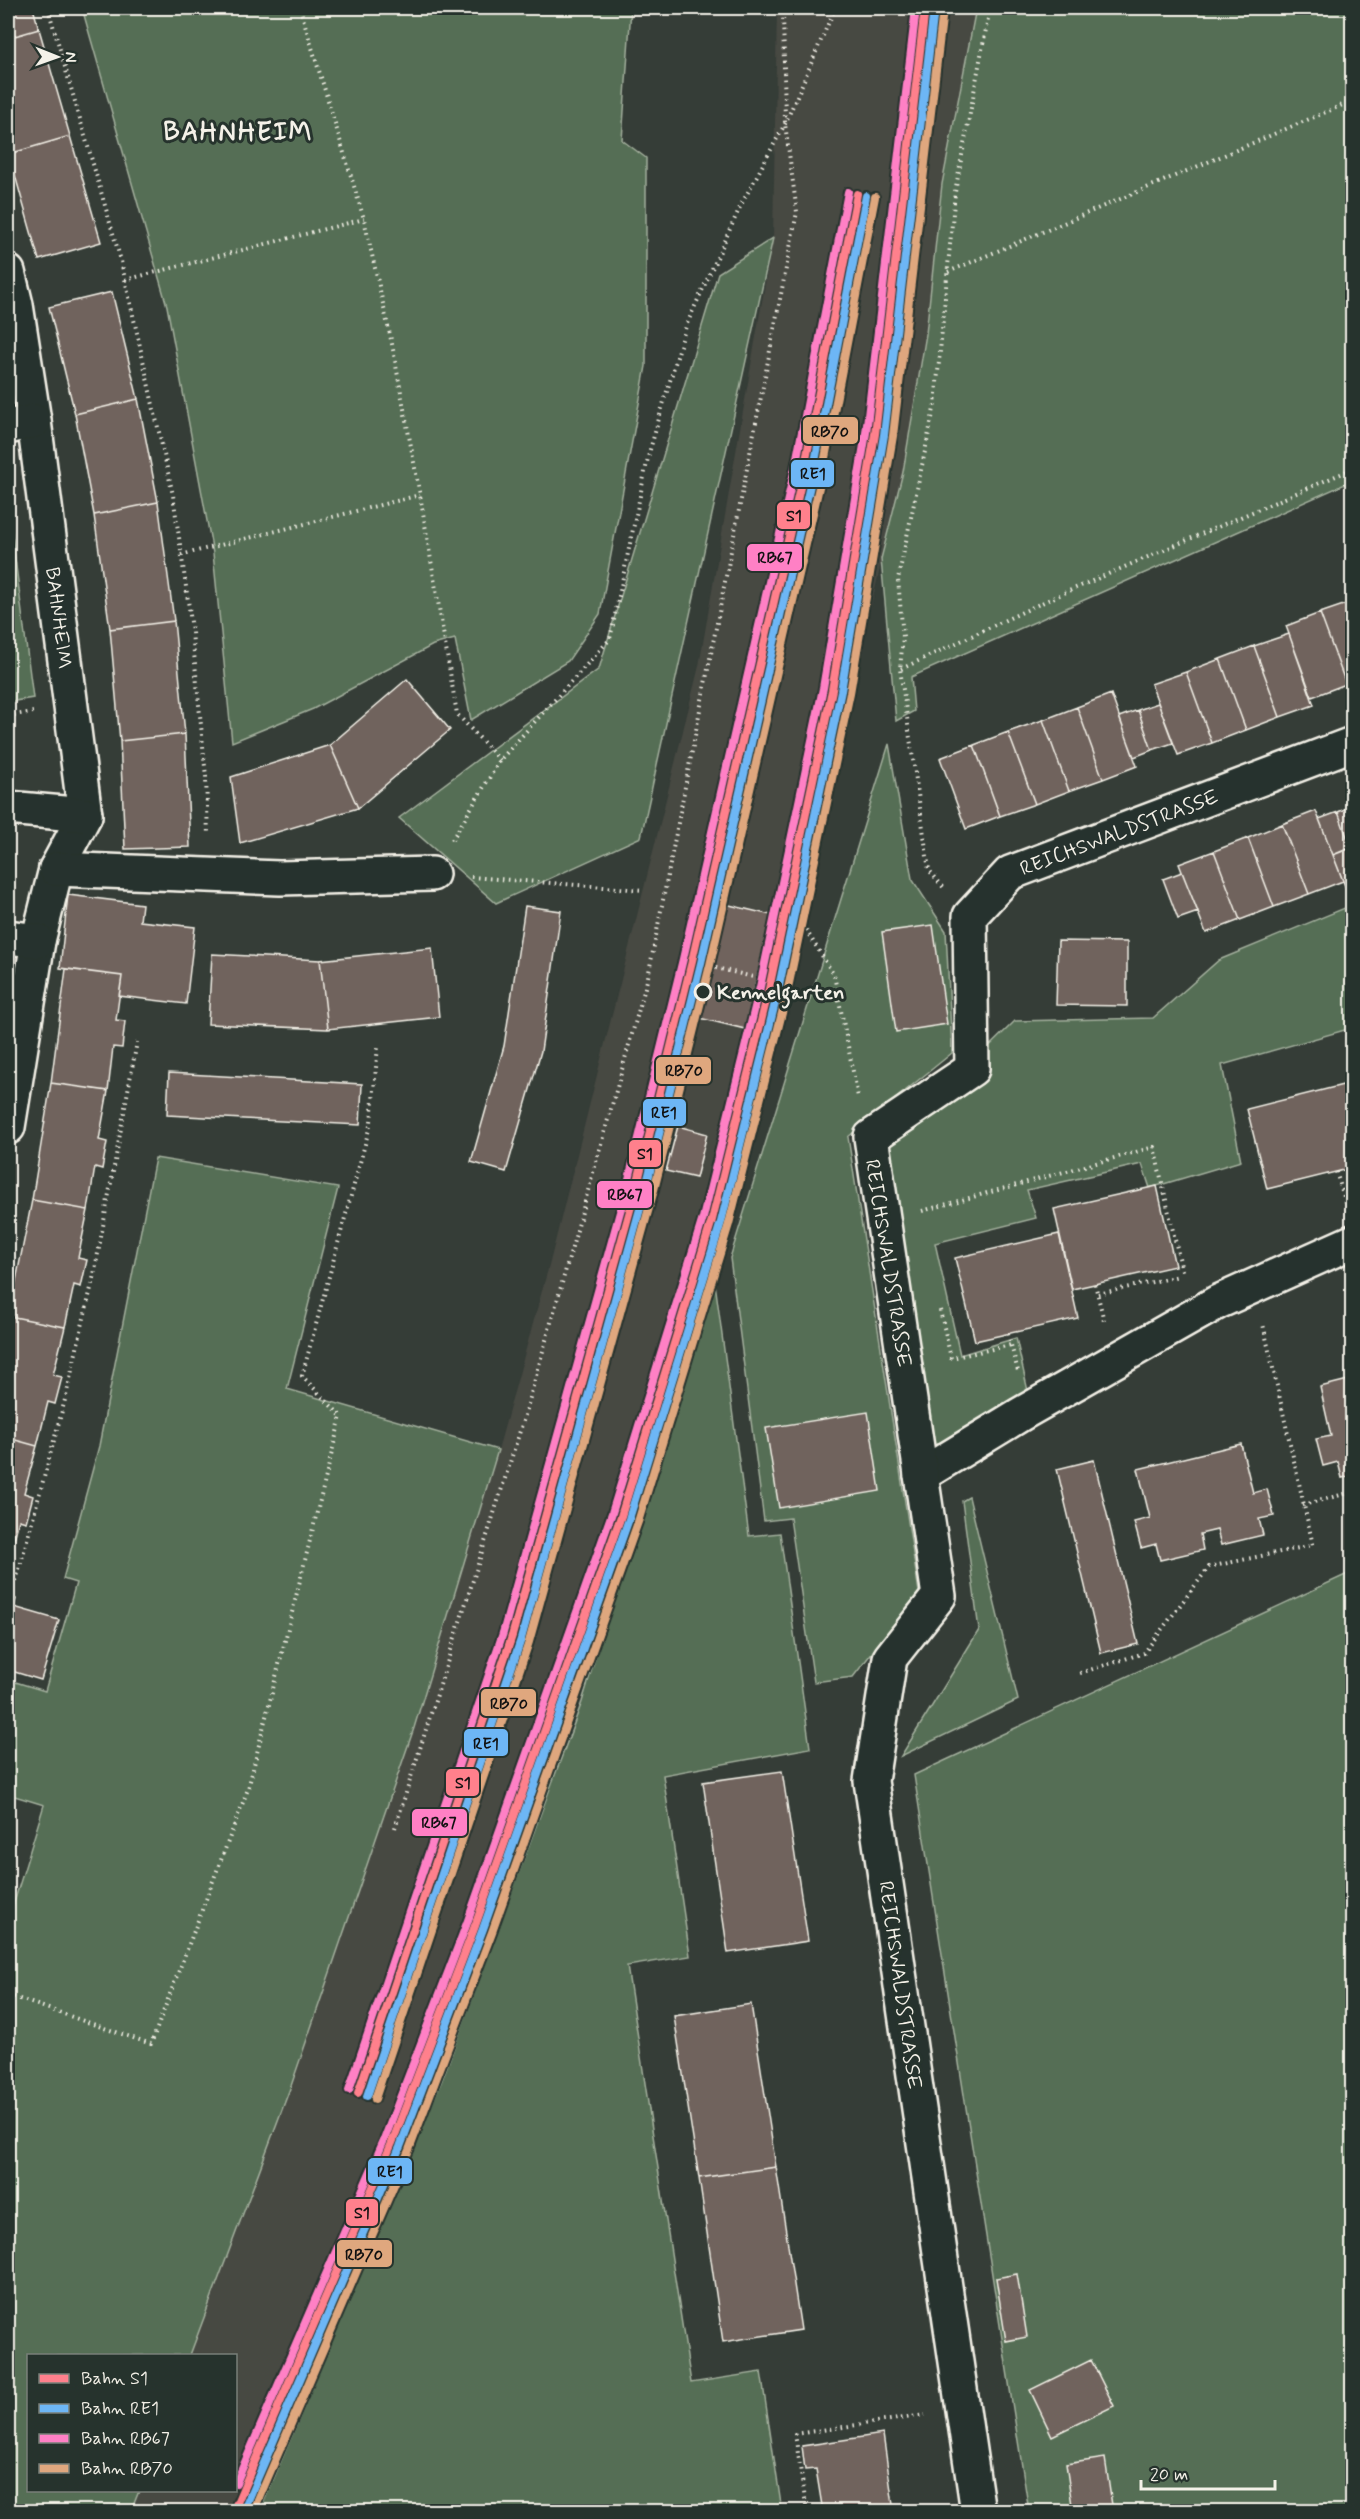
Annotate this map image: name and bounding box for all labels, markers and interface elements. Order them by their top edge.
north arrow [27,27,87,87]
text: N [60,52,81,63]
district label: BAHNHEIM [163,116,313,150]
line badge: RB70 [802,416,859,445]
text: RB70 [811,422,849,443]
line badge: RE1 [790,459,835,488]
text: RE1 [800,464,826,485]
line badge: S1 [776,501,811,530]
text: S1 [786,506,802,527]
line badge: RB67 [746,543,803,572]
text: RB67 [757,548,793,569]
street label: BAHNHEIM [38,566,78,671]
street label: REICHSWALDSTRASSE [1016,784,1222,883]
place label: Kennelgarten [717,980,844,1009]
marker: Kennelgarten [694,983,712,1001]
line badge: RB70 [655,1056,712,1085]
text: RB70 [665,1061,703,1082]
line badge: RE1 [642,1098,687,1127]
text: RE1 [651,1103,677,1124]
line badge: S1 [628,1139,662,1168]
text: S1 [637,1144,653,1165]
street label: REICHSWALDSTRASSE [858,1157,917,1369]
line badge: RB67 [596,1180,653,1209]
text: RB67 [607,1185,643,1206]
line badge: RB70 [480,1688,537,1717]
text: RB70 [490,1694,528,1715]
line badge: RE1 [463,1728,509,1757]
text: RE1 [473,1734,499,1755]
line badge: S1 [445,1768,480,1797]
text: S1 [455,1773,471,1794]
line badge: RB67 [411,1808,468,1837]
text: RB67 [421,1813,457,1834]
street label: REICHSWALDSTRASSE [872,1879,927,2091]
line badge: RE1 [367,2157,413,2185]
text: RE1 [377,2162,403,2183]
line badge: S1 [345,2198,379,2227]
text: S1 [354,2203,370,2224]
line badge: RB70 [336,2239,393,2268]
text: RB70 [345,2245,383,2266]
legend [27,2354,237,2492]
text: Bahn S1 [81,2367,148,2391]
text: Bahn RE1 [81,2397,159,2421]
text: Bahn RB67 [81,2427,170,2451]
scale bar [1141,2453,1274,2491]
text: Bahn RB70 [81,2457,173,2481]
text: 20 m [1150,2463,1188,2487]

